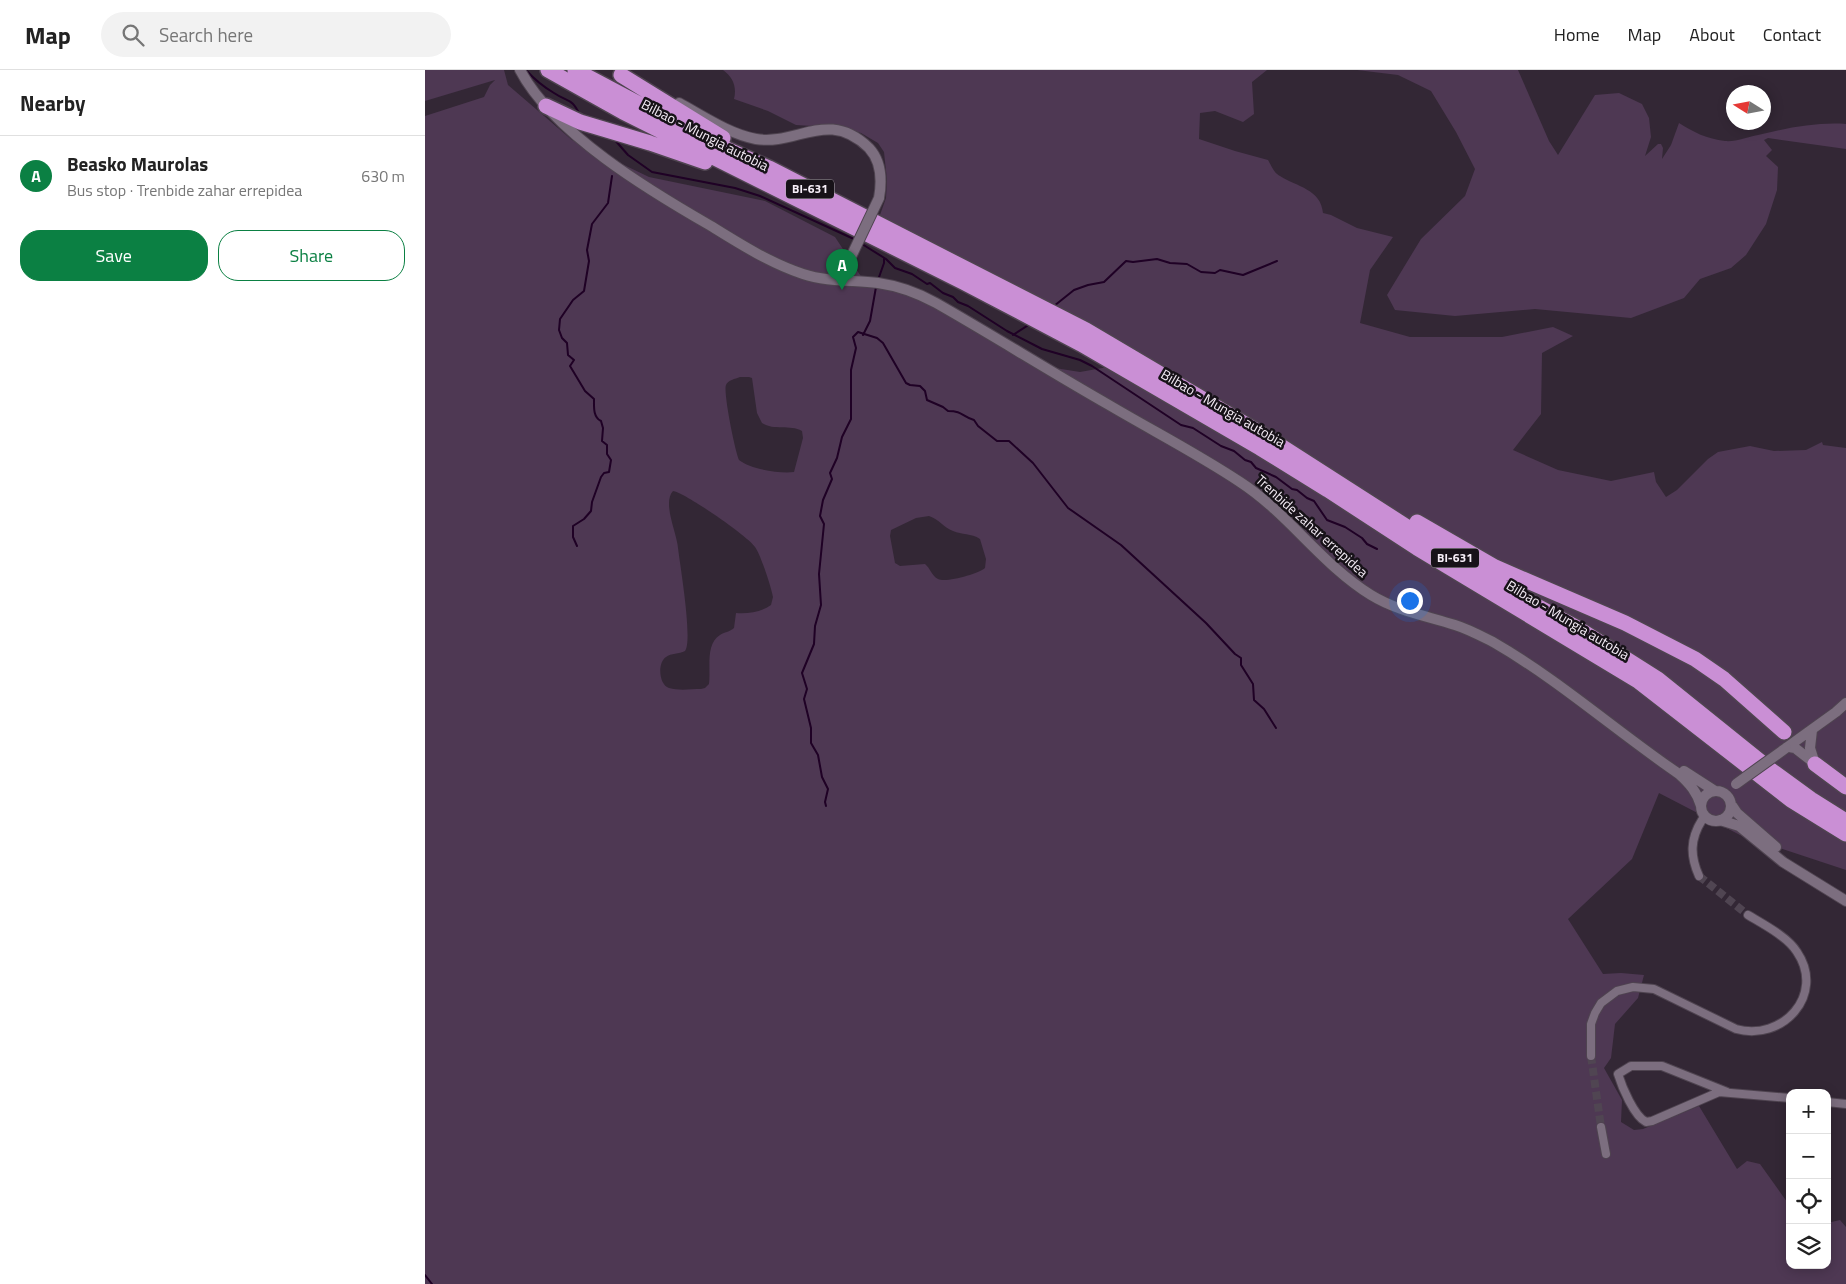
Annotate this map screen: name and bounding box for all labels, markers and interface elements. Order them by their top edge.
search box [101,12,451,57]
text: Map [25,17,71,53]
text: Search here [159,20,253,49]
icon: search [119,21,147,49]
text: Home [1554,21,1600,48]
text: Map [1628,21,1661,48]
text: About [1689,21,1735,48]
text: Contact [1763,21,1821,48]
north arrow [1726,85,1771,130]
text: Nearby [20,87,85,119]
street label: Bilbao - Mungia autobia [638,93,772,176]
text: Beasko Maurolas [67,149,208,178]
text: A [31,164,41,188]
text: 630 m [361,164,405,188]
text: Bus stop · Trenbide zahar errepidea [67,178,302,202]
road number: BI-631 [786,180,834,198]
button: Save [20,230,208,281]
button: Share [218,230,405,281]
pin: A [826,249,858,290]
street label: Bilbao - Mungia autobia [1157,363,1289,452]
street label: Trenbide zahar errepidea [1251,469,1373,582]
road number: BI-631 [1431,548,1479,568]
street label: Bilbao - Mungia autobia [1503,574,1634,665]
your location [1397,588,1423,614]
map controls [1786,1089,1831,1269]
button: + [1786,1089,1831,1134]
button: − [1786,1134,1831,1179]
button: locate [1786,1179,1831,1224]
button: layers [1786,1224,1831,1269]

